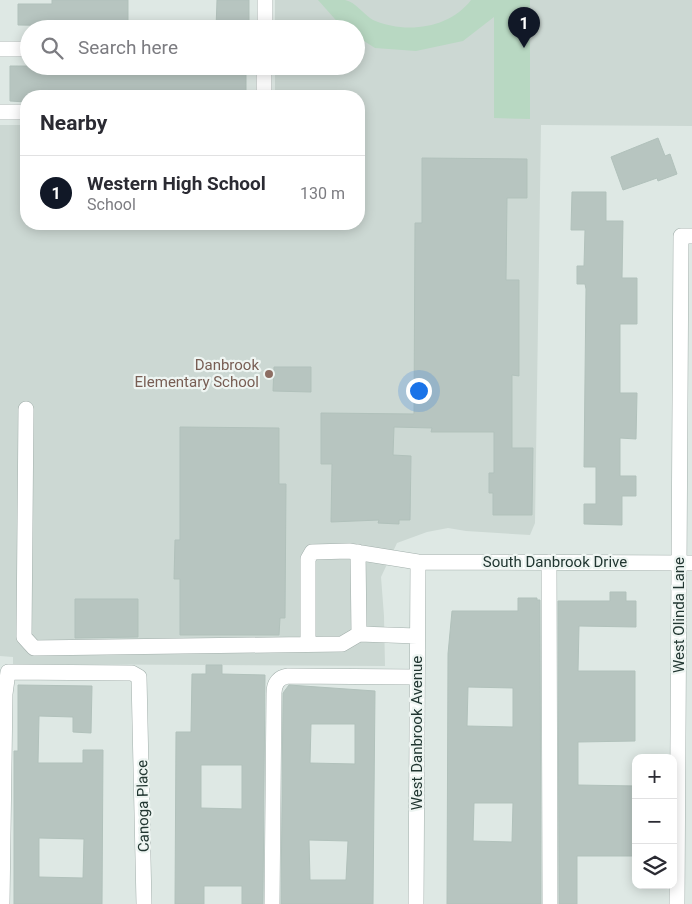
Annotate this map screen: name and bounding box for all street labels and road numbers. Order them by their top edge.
street label: South Danbrook Drive [483,553,627,571]
street label: West Olinda Lane [670,557,688,673]
street label: West Danbrook Avenue [408,656,426,810]
street label: Canoga Place [133,760,153,852]

